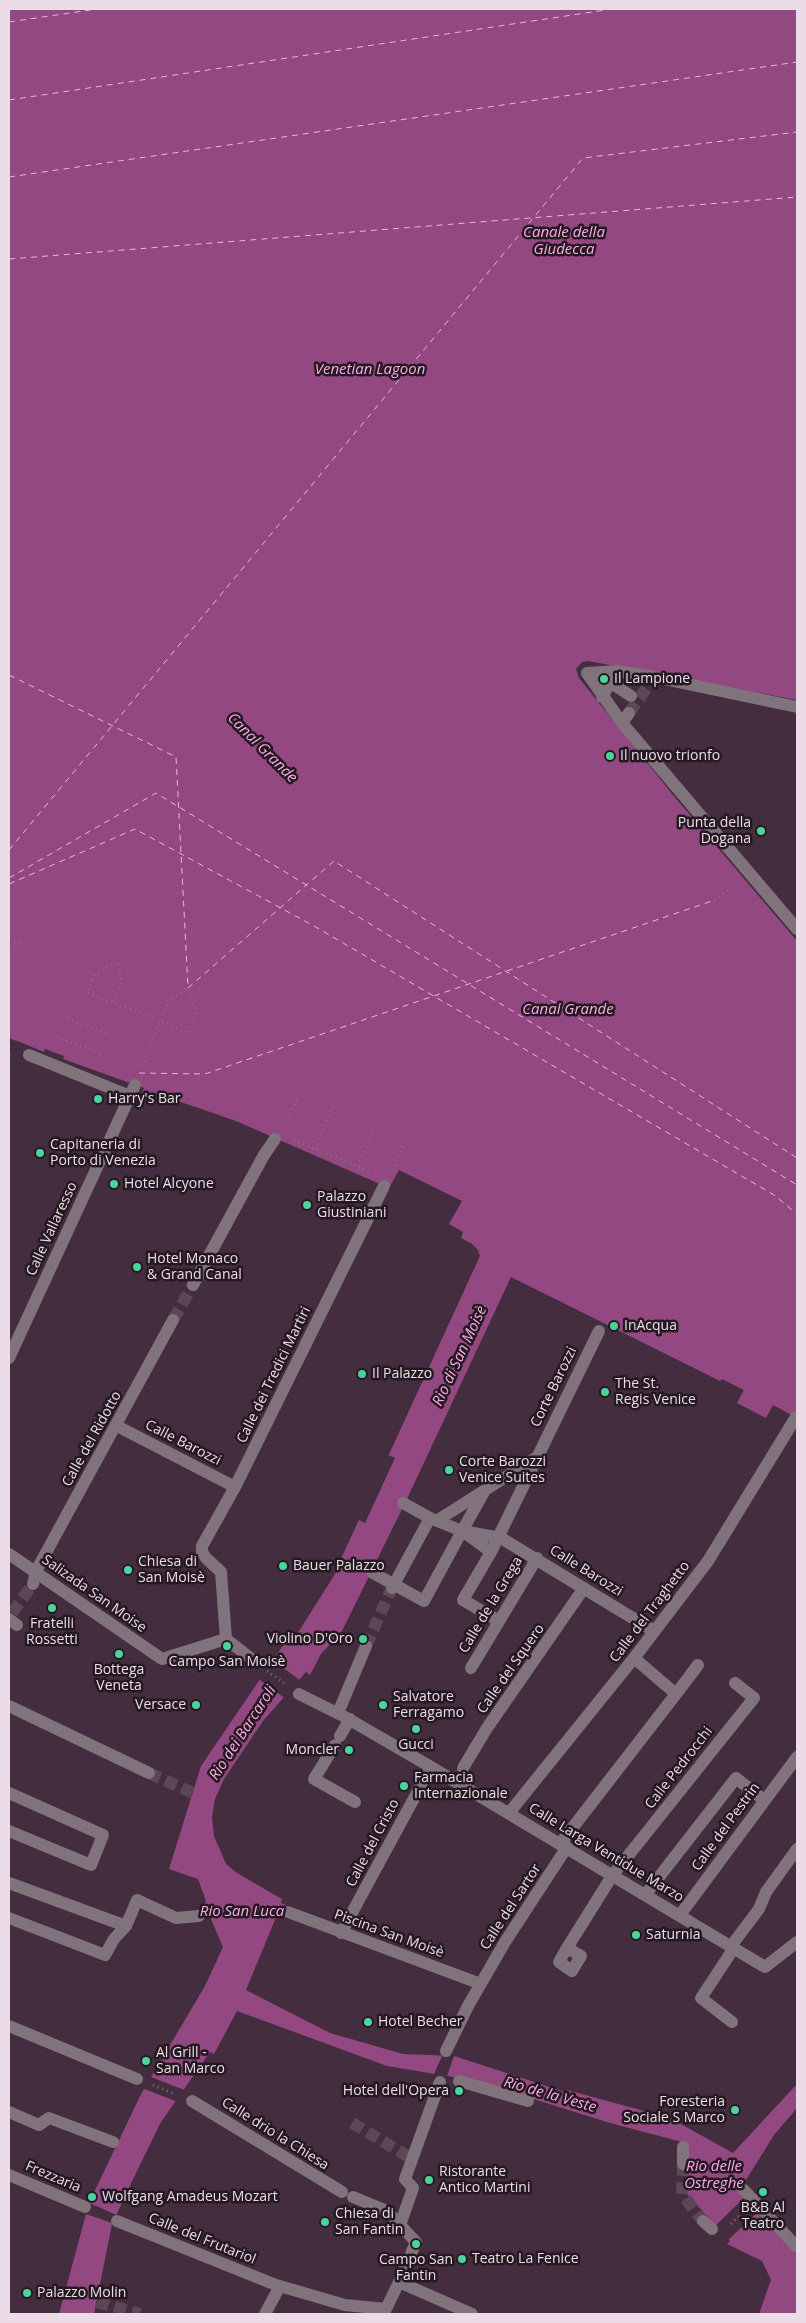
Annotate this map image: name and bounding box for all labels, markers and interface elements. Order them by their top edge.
water label: Canale della Giudecca [523,224,605,259]
water label: Venetian Lagoon [315,361,425,379]
place label: Il Lampione [614,671,690,687]
marker: Il Lampione [598,673,610,685]
water label: Canal Grande [223,709,301,787]
place label: Il nuovo trionfo [620,748,720,764]
marker: Il nuovo trionfo [604,750,616,762]
place label: Punta della Dogana [678,815,751,848]
marker: Punta della Dogana [755,825,767,837]
water label: Canal Grande [522,1001,614,1019]
place label: Harry's Bar [108,1091,180,1107]
marker: Harry's Bar [92,1093,104,1105]
place label: Capitaneria di Porto di Venezia [50,1137,156,1170]
marker: Capitaneria di Porto di Venezia [34,1147,46,1159]
place label: Hotel Alcyone [124,1176,214,1192]
marker: Hotel Alcyone [108,1178,120,1190]
street label: Calle Vallaresso [23,1179,81,1279]
place label: Palazzo Giustiniani [317,1189,387,1222]
marker: Palazzo Giustiniani [301,1199,313,1211]
place label: Hotel Monaco & Grand Canal [147,1251,242,1284]
marker: Hotel Monaco & Grand Canal [131,1261,143,1273]
water label: Rio di San Moisè [429,1303,491,1409]
street label: Calle dei Tredici Martiri [234,1304,314,1446]
place label: InAcqua [624,1318,677,1334]
marker: InAcqua [608,1320,620,1332]
street label: Corte Barozzi [527,1344,581,1430]
place label: Il Palazzo [372,1366,432,1382]
marker: Il Palazzo [356,1368,368,1380]
place label: The St. Regis Venice [615,1376,696,1408]
marker: The St. Regis Venice [599,1386,611,1398]
street label: Calle del Ridotto [59,1388,125,1490]
street label: Calle Barozzi [142,1417,224,1469]
place label: Corte Barozzi Venice Suites [459,1454,546,1486]
marker: Corte Barozzi Venice Suites [443,1464,455,1476]
street label: Calle Barozzi [546,1542,626,1600]
street label: Salizada San Moise [39,1552,149,1636]
place label: Chiesa di San Moisè [138,1554,205,1586]
street label: Calle de la Grega [456,1554,526,1656]
place label: Bauer Palazzo [293,1558,385,1574]
street label: Calle del Traghetto [606,1558,694,1666]
marker: Bauer Palazzo [277,1560,289,1572]
marker: Chiesa di San Moisè [122,1564,134,1576]
marker: Fratelli Rossetti [46,1602,58,1614]
place label: Fratelli Rossetti [26,1616,78,1648]
street label: Calle del Squero [474,1621,548,1717]
place label: Violino D'Oro [267,1631,353,1647]
marker: Violino D'Oro [357,1633,369,1645]
marker: Campo San Moisè [221,1640,233,1652]
marker: Bottega Veneta [113,1648,125,1660]
place label: Campo San Moisè [169,1654,285,1670]
place label: Bottega Veneta [94,1662,144,1694]
water label: Rio dei Barcaroli [206,1682,280,1784]
place label: Salvatore Ferragamo [393,1689,464,1721]
place label: Versace [135,1697,186,1713]
marker: Versace [190,1699,202,1711]
marker: Salvatore Ferragamo [377,1699,389,1711]
marker: Gucci [410,1723,422,1735]
street label: Calle Pedrocchi [642,1724,716,1812]
place label: Gucci [398,1737,434,1753]
place label: Moncler [286,1742,339,1758]
marker: Moncler [343,1744,355,1756]
place label: Farmacia Internazionale [414,1770,508,1802]
marker: Farmacia Internazionale [398,1780,410,1792]
street label: Calle del Pestrin [688,1780,764,1874]
street label: Calle del Cristo [343,1796,403,1890]
street label: Calle Larga Ventidue Marzo [525,1800,687,1906]
street label: Calle del Sartor [477,1861,545,1953]
water label: Rio San Luca [200,1903,284,1921]
street label: Piscina San Moisè [332,1906,446,1962]
place label: Saturnia [646,1927,701,1943]
marker: Saturnia [630,1929,642,1941]
place label: Hotel Becher [378,2014,463,2030]
marker: Hotel Becher [362,2016,374,2028]
place label: Al Grill - San Marco [156,2045,225,2078]
marker: Al Grill - San Marco [140,2055,152,2067]
water label: Rio de la Veste [502,2073,598,2117]
place label: Hotel dell'Opera [343,2083,449,2099]
marker: Hotel dell'Opera [453,2085,465,2097]
street label: Calle drio la Chiesa [218,2094,332,2174]
place label: Foresteria Sociale S Marco [623,2094,725,2126]
marker: Foresteria Sociale S Marco [729,2104,741,2116]
street label: Frezzaria [23,2158,83,2196]
water label: Rio delle Ostreghe [684,2158,744,2193]
place label: Ristorante Antico Martini [439,2164,530,2196]
marker: Ristorante Antico Martini [423,2174,435,2186]
marker: B&B Al Teatro [757,2186,769,2198]
place label: Wolfgang Amadeus Mozart [102,2189,278,2205]
marker: Wolfgang Amadeus Mozart [86,2191,98,2203]
place label: B&B Al Teatro [741,2200,785,2232]
place label: Chiesa di San Fantin [335,2206,403,2238]
street label: Calle del Frutariol [146,2210,258,2268]
marker: Chiesa di San Fantin [319,2216,331,2228]
marker: Campo San Fantin [410,2238,422,2250]
place label: Teatro La Fenice [472,2251,579,2267]
place label: Campo San Fantin [379,2252,453,2284]
marker: Teatro La Fenice [456,2253,468,2265]
place label: Palazzo Molin [37,2285,126,2301]
marker: Palazzo Molin [21,2287,33,2299]

